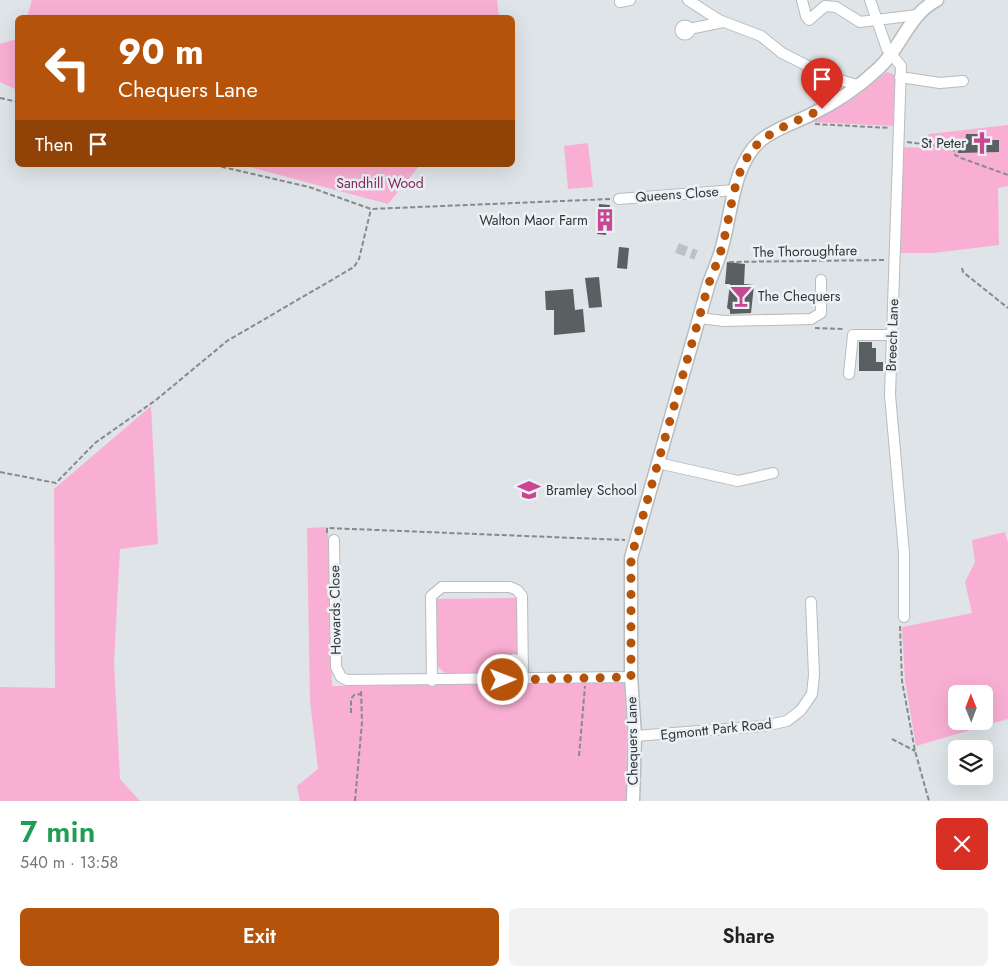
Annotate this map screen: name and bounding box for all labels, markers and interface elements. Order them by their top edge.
text: 90 m [118,27,204,77]
icon: left [35,35,100,100]
pin [801,58,843,109]
icon: arrive [808,65,836,93]
text: Chequers Lane [118,73,258,105]
icon: arrive [84,130,112,158]
church icon: St Peter [969,130,995,156]
text: Then [35,131,74,158]
place label: St Peter [921,133,966,153]
park label: Sandhill Wood [336,173,424,193]
street label: Queens Close [635,181,719,207]
building icon: Walton Maor Farm [592,207,618,233]
place label: Walton Maor Farm [479,210,588,230]
street label: The Thoroughfare [753,240,857,262]
bar icon: The Chequers [728,283,754,309]
place label: The Chequers [758,286,841,306]
street label: Breech Lane [881,298,903,372]
school or university icon: Bramley School [516,477,542,503]
place label: Bramley School [546,480,637,500]
street label: Howards Close [324,565,346,655]
position arrow [476,653,528,705]
north arrow [948,685,992,730]
map controls [948,685,993,785]
street label: Chequers Lane [621,696,643,786]
street label: Egmontt Park Road [659,713,773,745]
button: layers [948,740,993,785]
text: 7 min [20,810,96,853]
button: close [936,818,988,870]
text: 540 m · 13:58 [20,851,118,874]
button: Exit [20,908,499,966]
button: Share [509,908,988,966]

